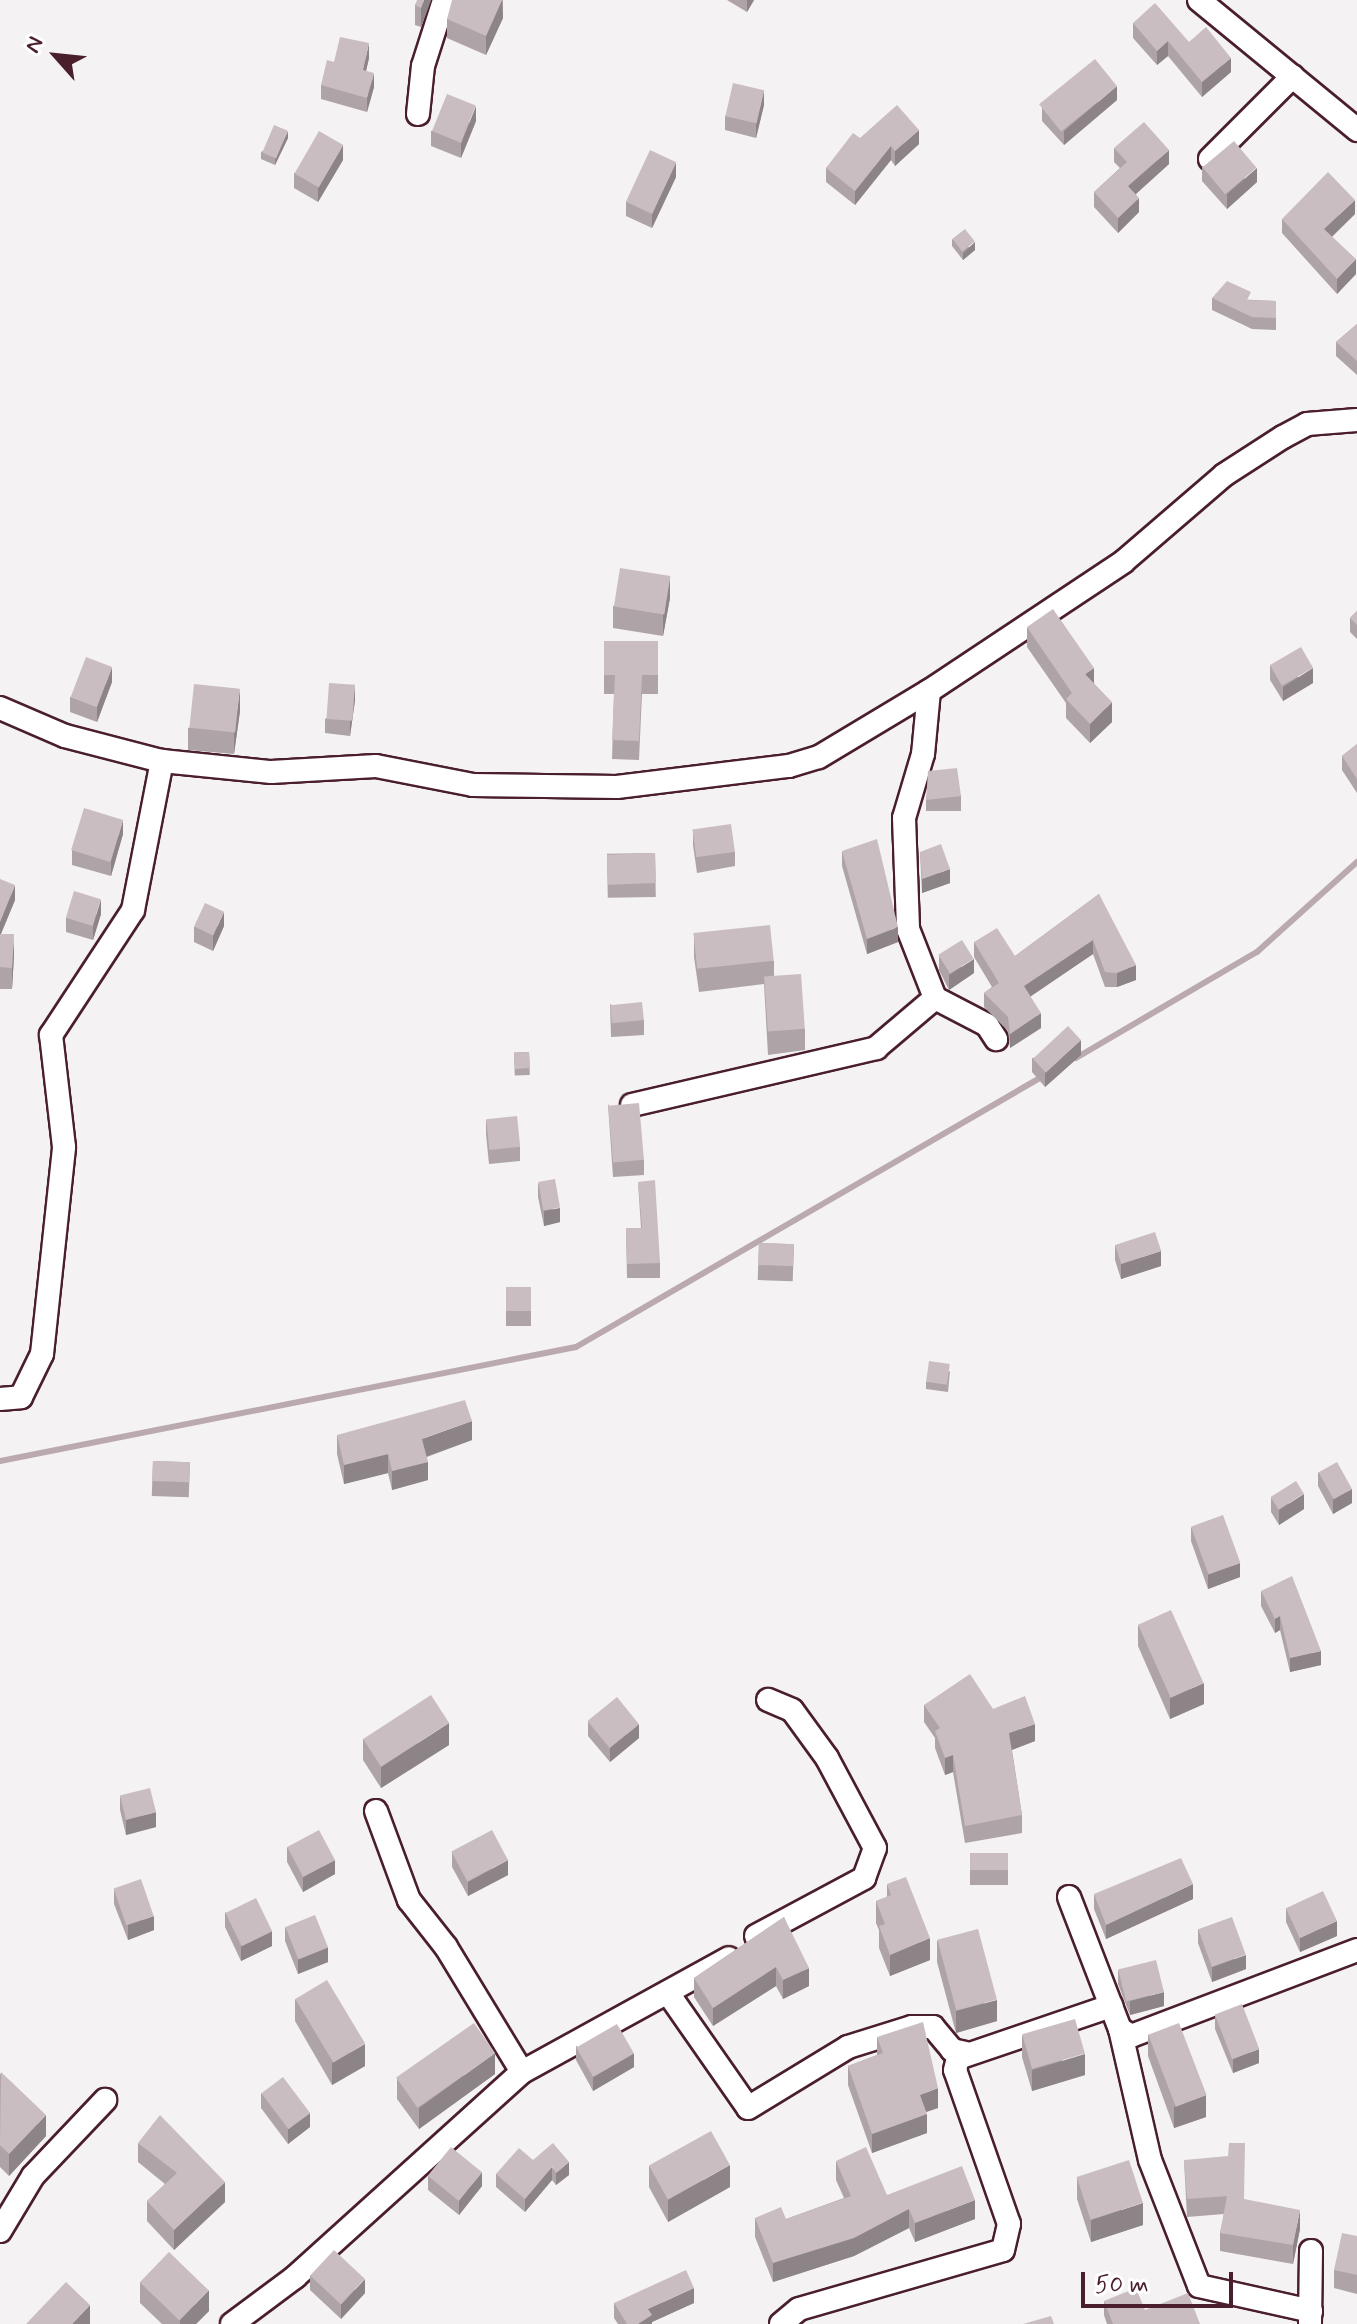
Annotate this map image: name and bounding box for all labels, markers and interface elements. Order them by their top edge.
north arrow [16,16,96,96]
text: N [19,32,50,58]
scale bar [1085,2256,1237,2306]
text: 50 m [1095,2270,1149,2301]

